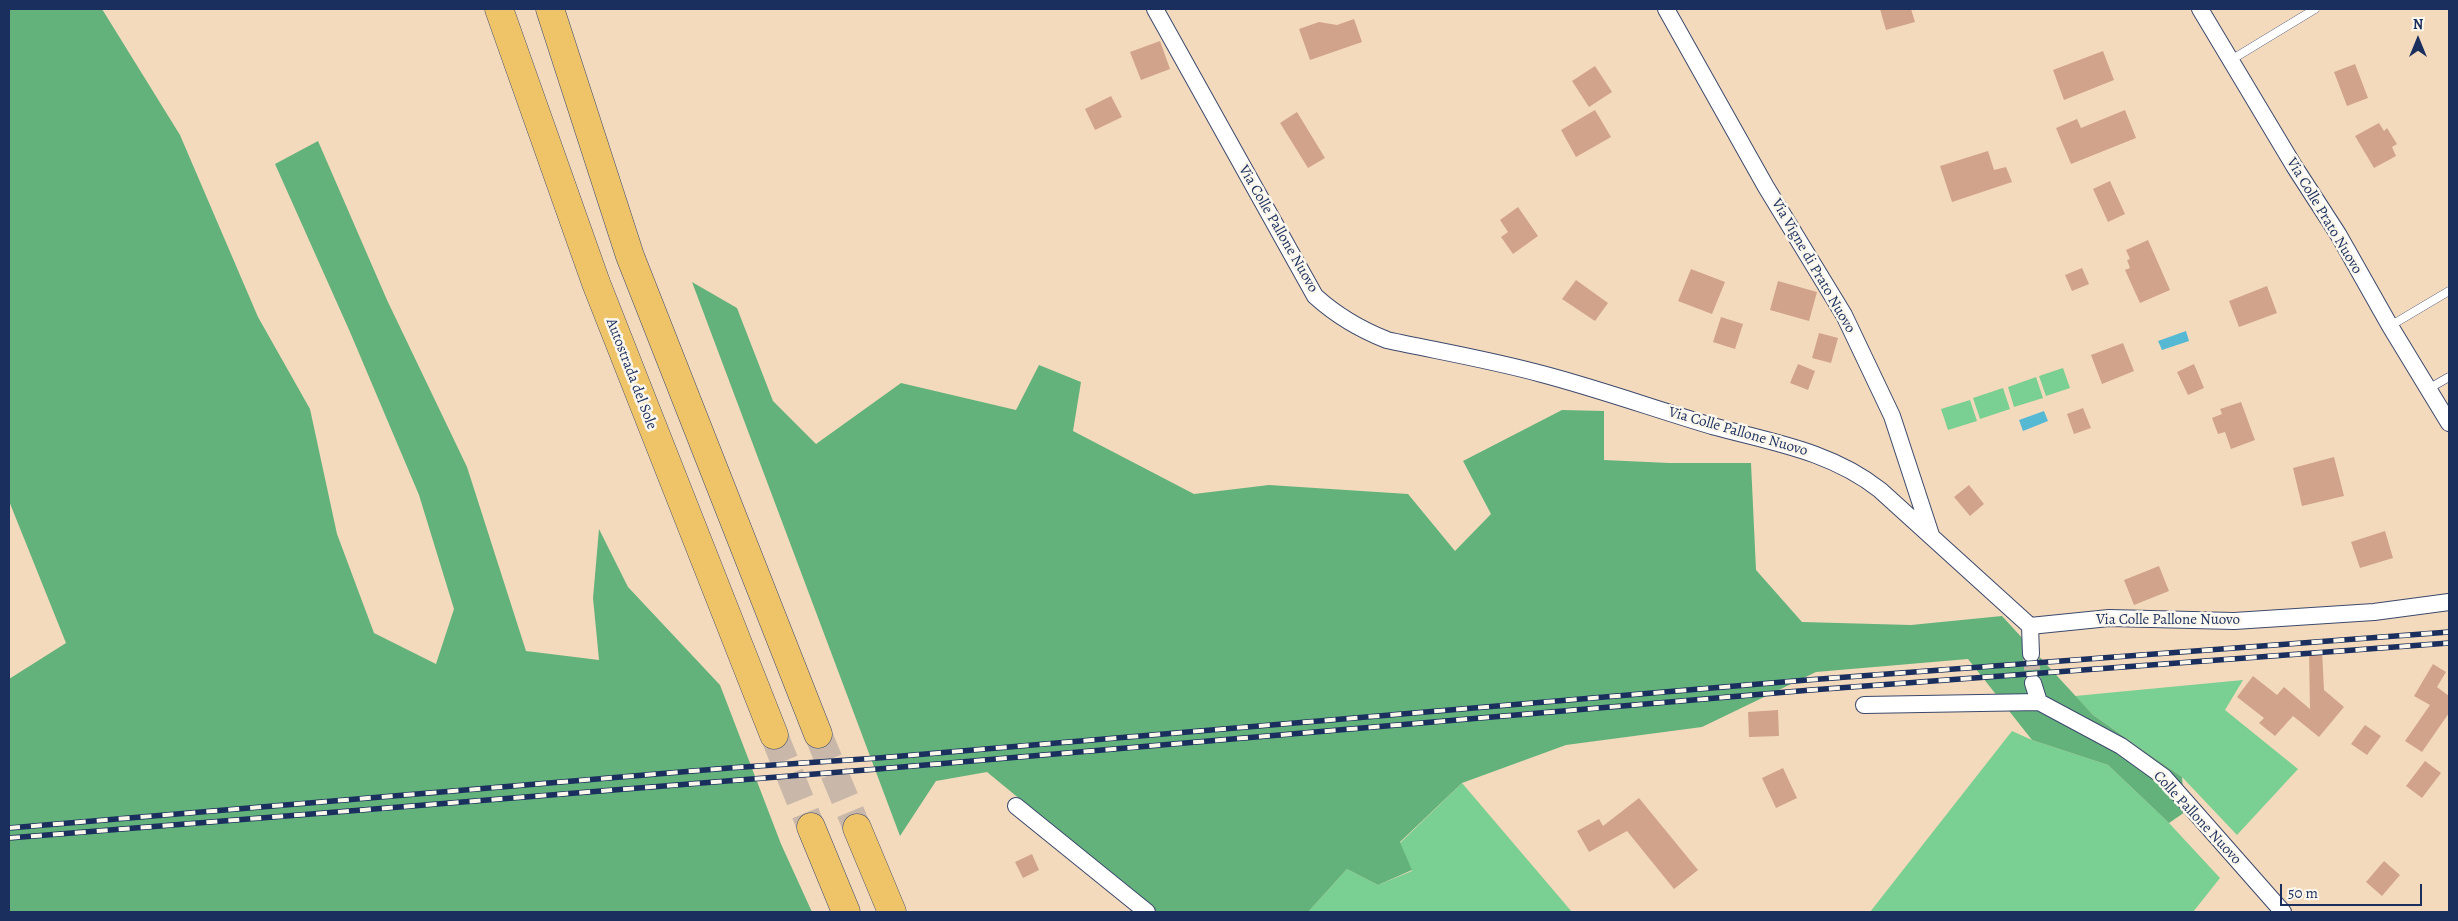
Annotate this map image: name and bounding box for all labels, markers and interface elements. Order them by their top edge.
north arrow [2393,15,2443,65]
text: N [2413,15,2423,34]
street label: Via Colle Prato Nuovo [2282,155,2366,277]
street label: Via Colle Pallone Nuovo [1234,162,1322,296]
street label: Via Vigne di Prato Nuovo [1767,196,1859,336]
street label: Autostrada del Sole [602,316,660,432]
street label: Via Colle Pallone Nuovo [1666,404,1810,460]
street label: Via Colle Pallone Nuovo [2096,611,2240,629]
street label: Colle Pallone Nuovo [2149,768,2245,868]
scale bar [2283,874,2426,906]
text: 50 m [2288,883,2318,903]

